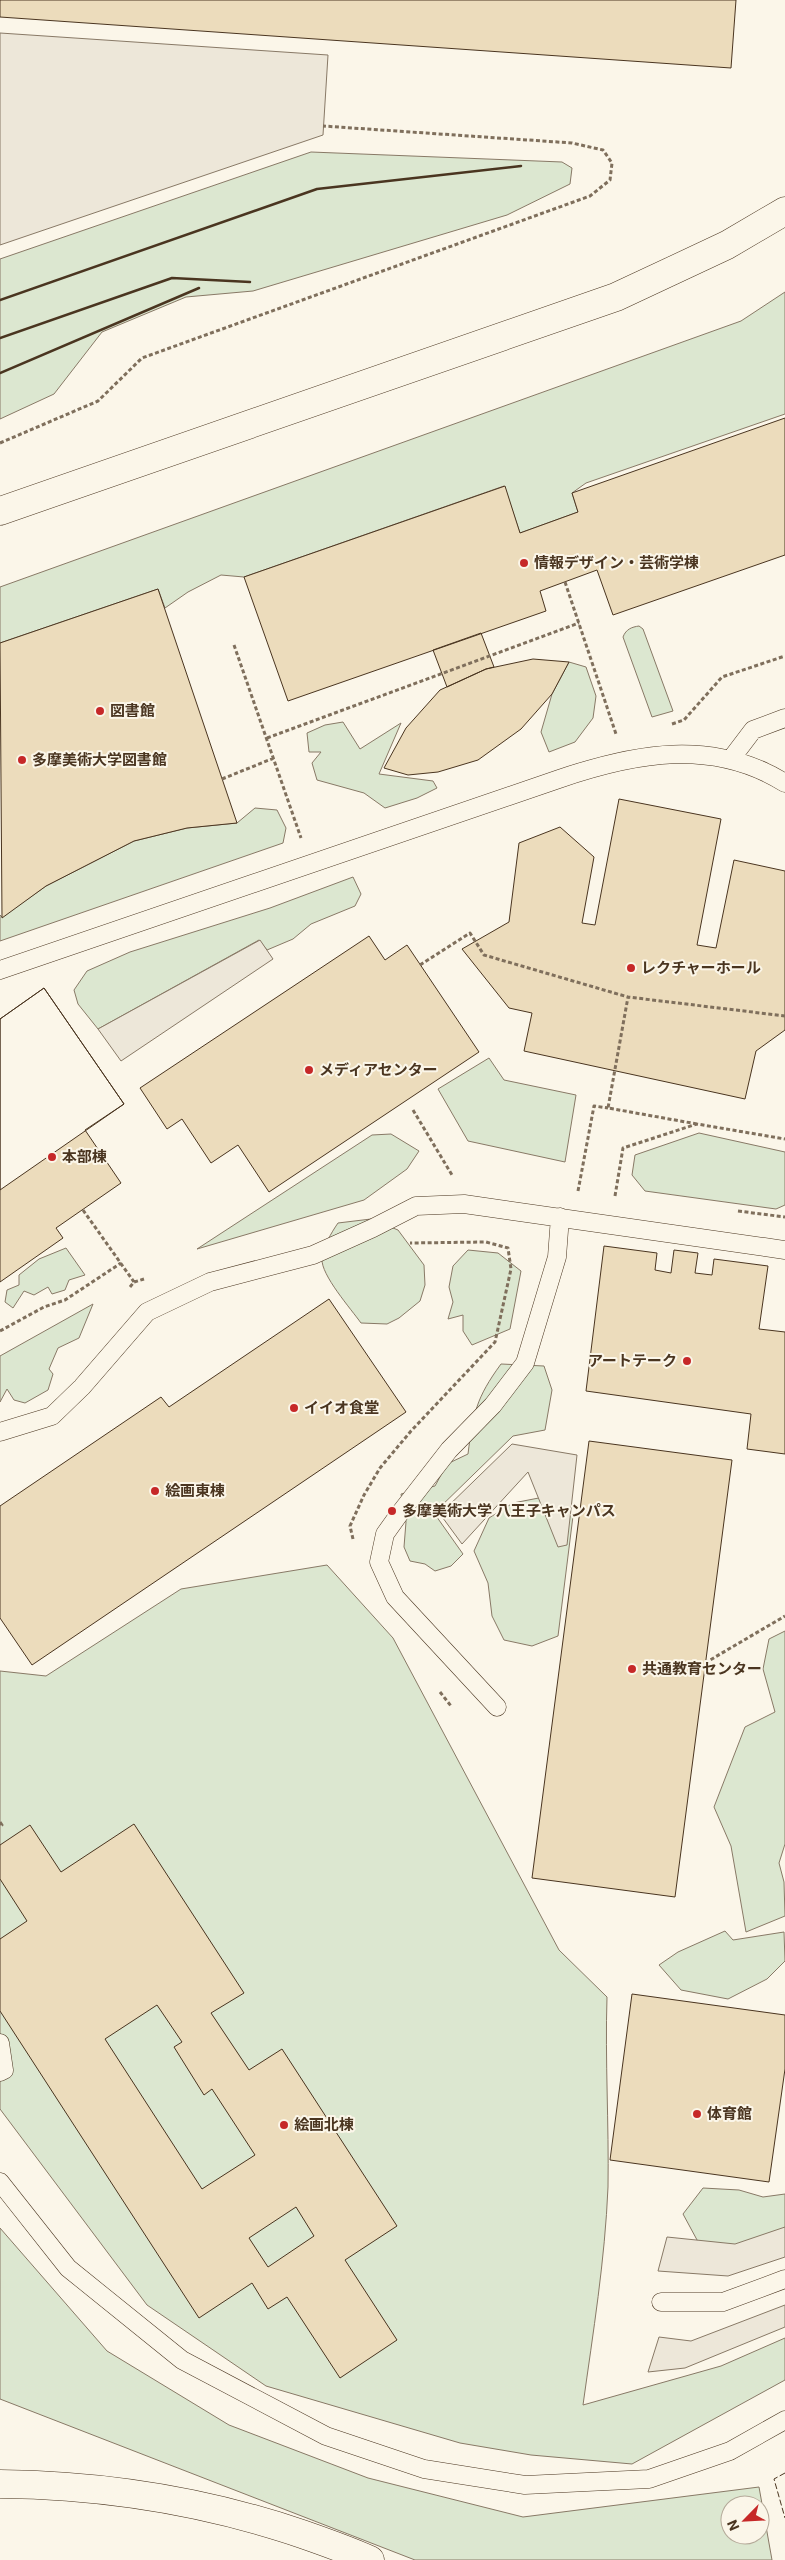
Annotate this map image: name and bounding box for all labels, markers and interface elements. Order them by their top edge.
place label: 情報デザイン・芸術学棟 [534,554,699,572]
marker: 情報デザイン・芸術学棟 [518,557,530,569]
place label: 図書館 [110,702,155,720]
marker: 図書館 [94,705,106,717]
place label: 多摩美術大学図書館 [32,751,167,769]
marker: 多摩美術大学図書館 [16,754,28,766]
place label: レクチャーホール [641,959,761,977]
marker: レクチャーホール [625,962,637,974]
place label: メディアセンター [319,1061,438,1079]
marker: メディアセンター [303,1064,315,1076]
place label: 本部棟 [62,1148,107,1166]
marker: 本部棟 [46,1151,58,1163]
place label: アートテーク [588,1352,677,1370]
marker: アートテーク [681,1355,693,1367]
place label: イイオ食堂 [304,1399,379,1417]
marker: イイオ食堂 [288,1402,300,1414]
place label: 絵画東棟 [165,1482,225,1500]
marker: 絵画東棟 [149,1485,161,1497]
place label: 多摩美術大学 八王子キャンパス [402,1502,616,1520]
marker: 多摩美術大学 八王子キャンパス [386,1505,398,1517]
place label: 共通教育センター [642,1660,762,1678]
marker: 共通教育センター [626,1663,638,1675]
place label: 体育館 [707,2105,752,2123]
marker: 体育館 [691,2108,703,2120]
place label: 絵画北棟 [294,2116,354,2134]
marker: 絵画北棟 [278,2119,290,2131]
north arrow [720,2495,770,2545]
text: N [724,2518,742,2533]

